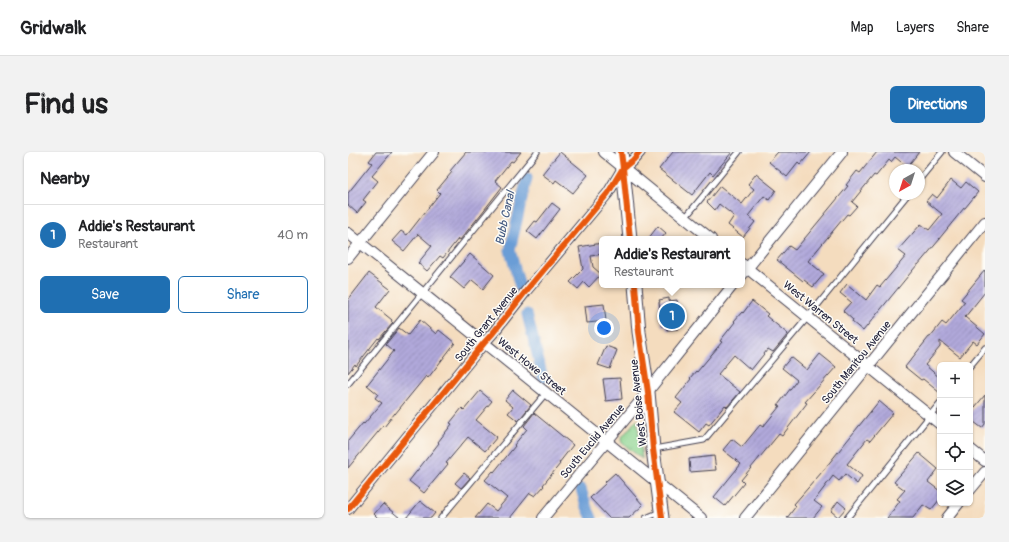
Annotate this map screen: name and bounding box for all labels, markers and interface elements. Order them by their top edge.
text: Gridwalk [20,16,86,40]
text: Map [851,19,874,36]
text: Layers [896,19,934,36]
text: Share [956,19,989,36]
button: Directions [890,86,985,123]
text: Find us [24,87,108,122]
north arrow [889,164,925,200]
text: Nearby [40,168,89,189]
water label: Bubb Canal [492,188,519,247]
text: Addie's Restaurant [78,217,195,236]
text: 1 [50,227,56,243]
text: 40 m [277,227,308,243]
text: Restaurant [78,236,138,252]
popup [599,236,745,288]
text: Addie's Restaurant [614,245,730,264]
text: Restaurant [614,264,674,280]
button: Save [40,276,170,313]
button: Share [178,276,308,313]
street label: West Warren Street [781,278,861,347]
street label: South Grant Avenue [452,284,521,364]
pin: 1 [659,301,685,331]
your location [594,318,614,338]
street label: South Manitou Avenue [819,318,894,406]
street label: West Howe Street [495,335,569,398]
street label: West Boise Avenue [627,358,650,447]
map controls [937,362,973,506]
button: + [937,362,973,398]
button: − [937,398,973,434]
street label: South Euclid Avenue [558,401,628,481]
button: locate [937,434,973,470]
button: layers [937,470,973,506]

